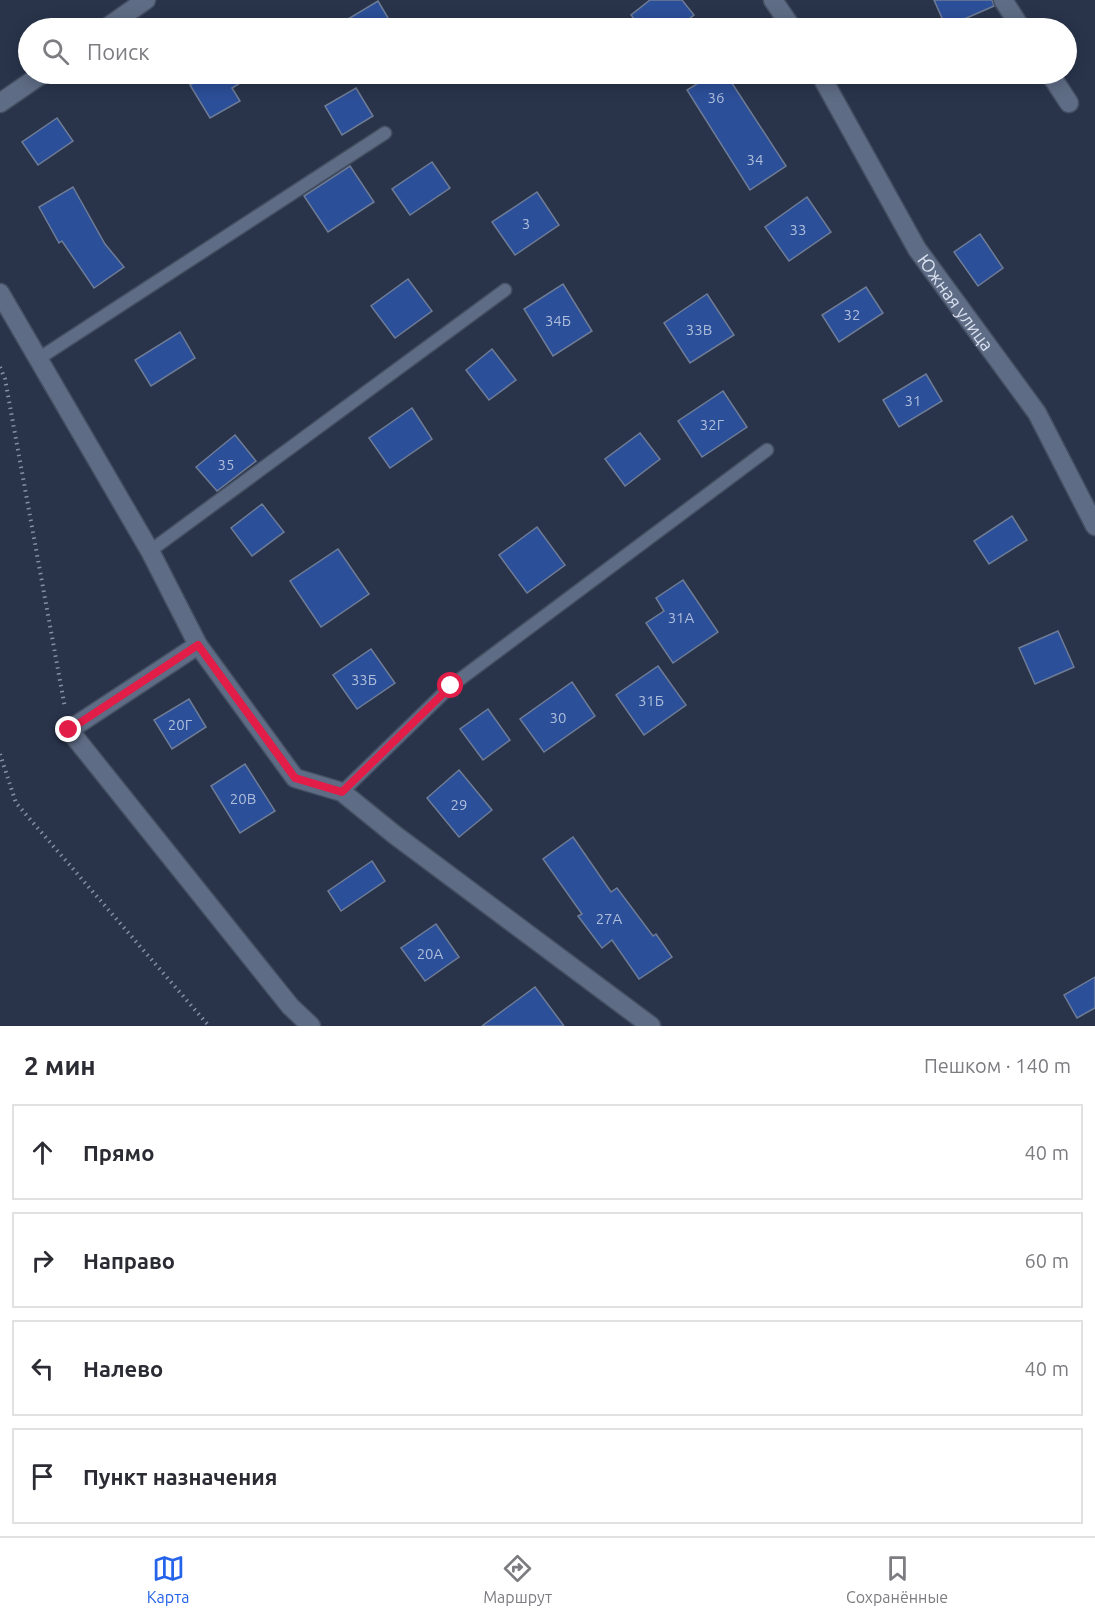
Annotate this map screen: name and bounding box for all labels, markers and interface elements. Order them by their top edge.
search box [18,18,1077,84]
icon: search [39,35,72,68]
text: Поиск [87,39,150,64]
house number: 36 [708,89,724,106]
house number: 34 [747,151,763,168]
house number: 3 [522,215,530,232]
house number: 33 [790,221,806,238]
street label: Южная улица [914,250,998,354]
house number: 32 [844,306,860,323]
house number: 34Б [545,312,571,329]
house number: 33В [686,321,712,338]
house number: 31 [905,392,921,409]
house number: 32Г [700,416,725,433]
house number: 35 [218,456,234,473]
house number: 31А [668,609,695,626]
house number: 33Б [351,671,377,688]
route start [437,672,463,698]
house number: 31Б [638,692,664,709]
house number: 30 [550,709,566,726]
route end [55,716,81,742]
house number: 20Г [168,716,193,733]
house number: 20В [230,790,256,807]
house number: 29 [451,796,467,813]
house number: 27А [596,910,623,927]
house number: 20А [417,945,444,962]
text: 2 мин [24,1051,96,1080]
text: Пешком · 140 m [924,1054,1071,1077]
icon: ahead [26,1136,59,1169]
text: Прямо [83,1140,154,1165]
text: 40 m [1025,1141,1069,1164]
icon: right [26,1244,59,1277]
text: Направо [83,1248,175,1273]
text: 60 m [1025,1249,1069,1272]
icon: left [26,1352,59,1385]
text: Налево [83,1356,163,1381]
text: 40 m [1025,1357,1069,1380]
icon: arrive [26,1460,59,1493]
text: Пункт назначения [83,1464,277,1489]
tab: Карта [147,1552,189,1606]
tab: Маршрут [483,1552,552,1606]
tab: Сохранённые [846,1552,948,1606]

